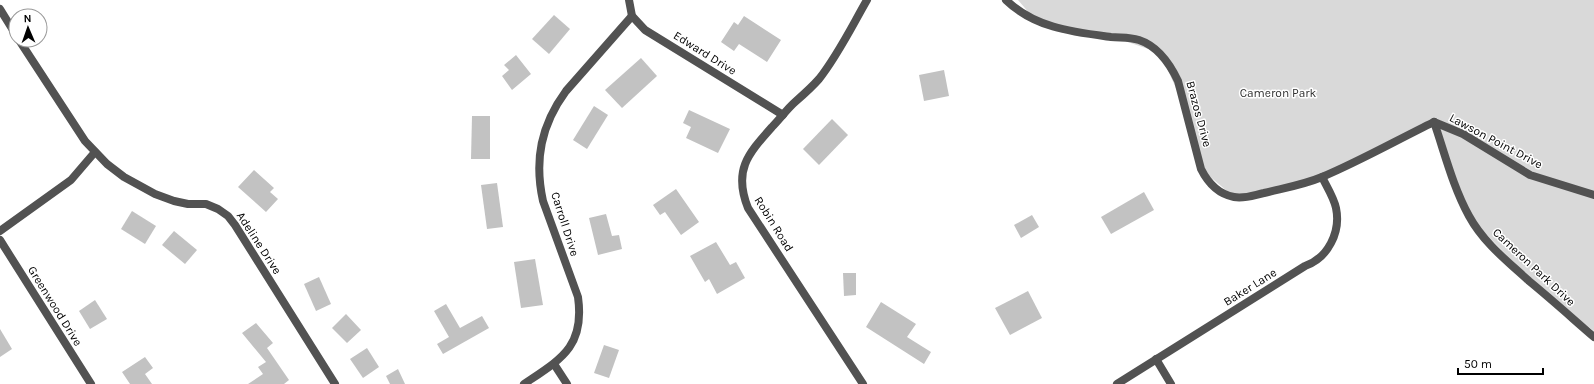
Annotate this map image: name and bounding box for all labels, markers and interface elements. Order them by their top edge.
north arrow [8,8,48,48]
text: N [23,12,32,25]
street label: Edward Drive [671,28,739,78]
street label: Brazos Drive [1183,79,1215,149]
park label: Cameron Park [1240,86,1317,100]
street label: Lawson Point Drive [1447,111,1545,171]
street label: Carroll Drive [548,190,582,258]
street label: Robin Road [752,194,796,254]
street label: Adeline Drive [234,209,284,277]
street label: Cameron Park Drive [1490,225,1578,309]
street label: Greenwood Drive [25,264,85,348]
street label: Baker Lane [1221,265,1279,309]
scale bar [1458,350,1543,376]
text: 50 m [1464,357,1492,371]

